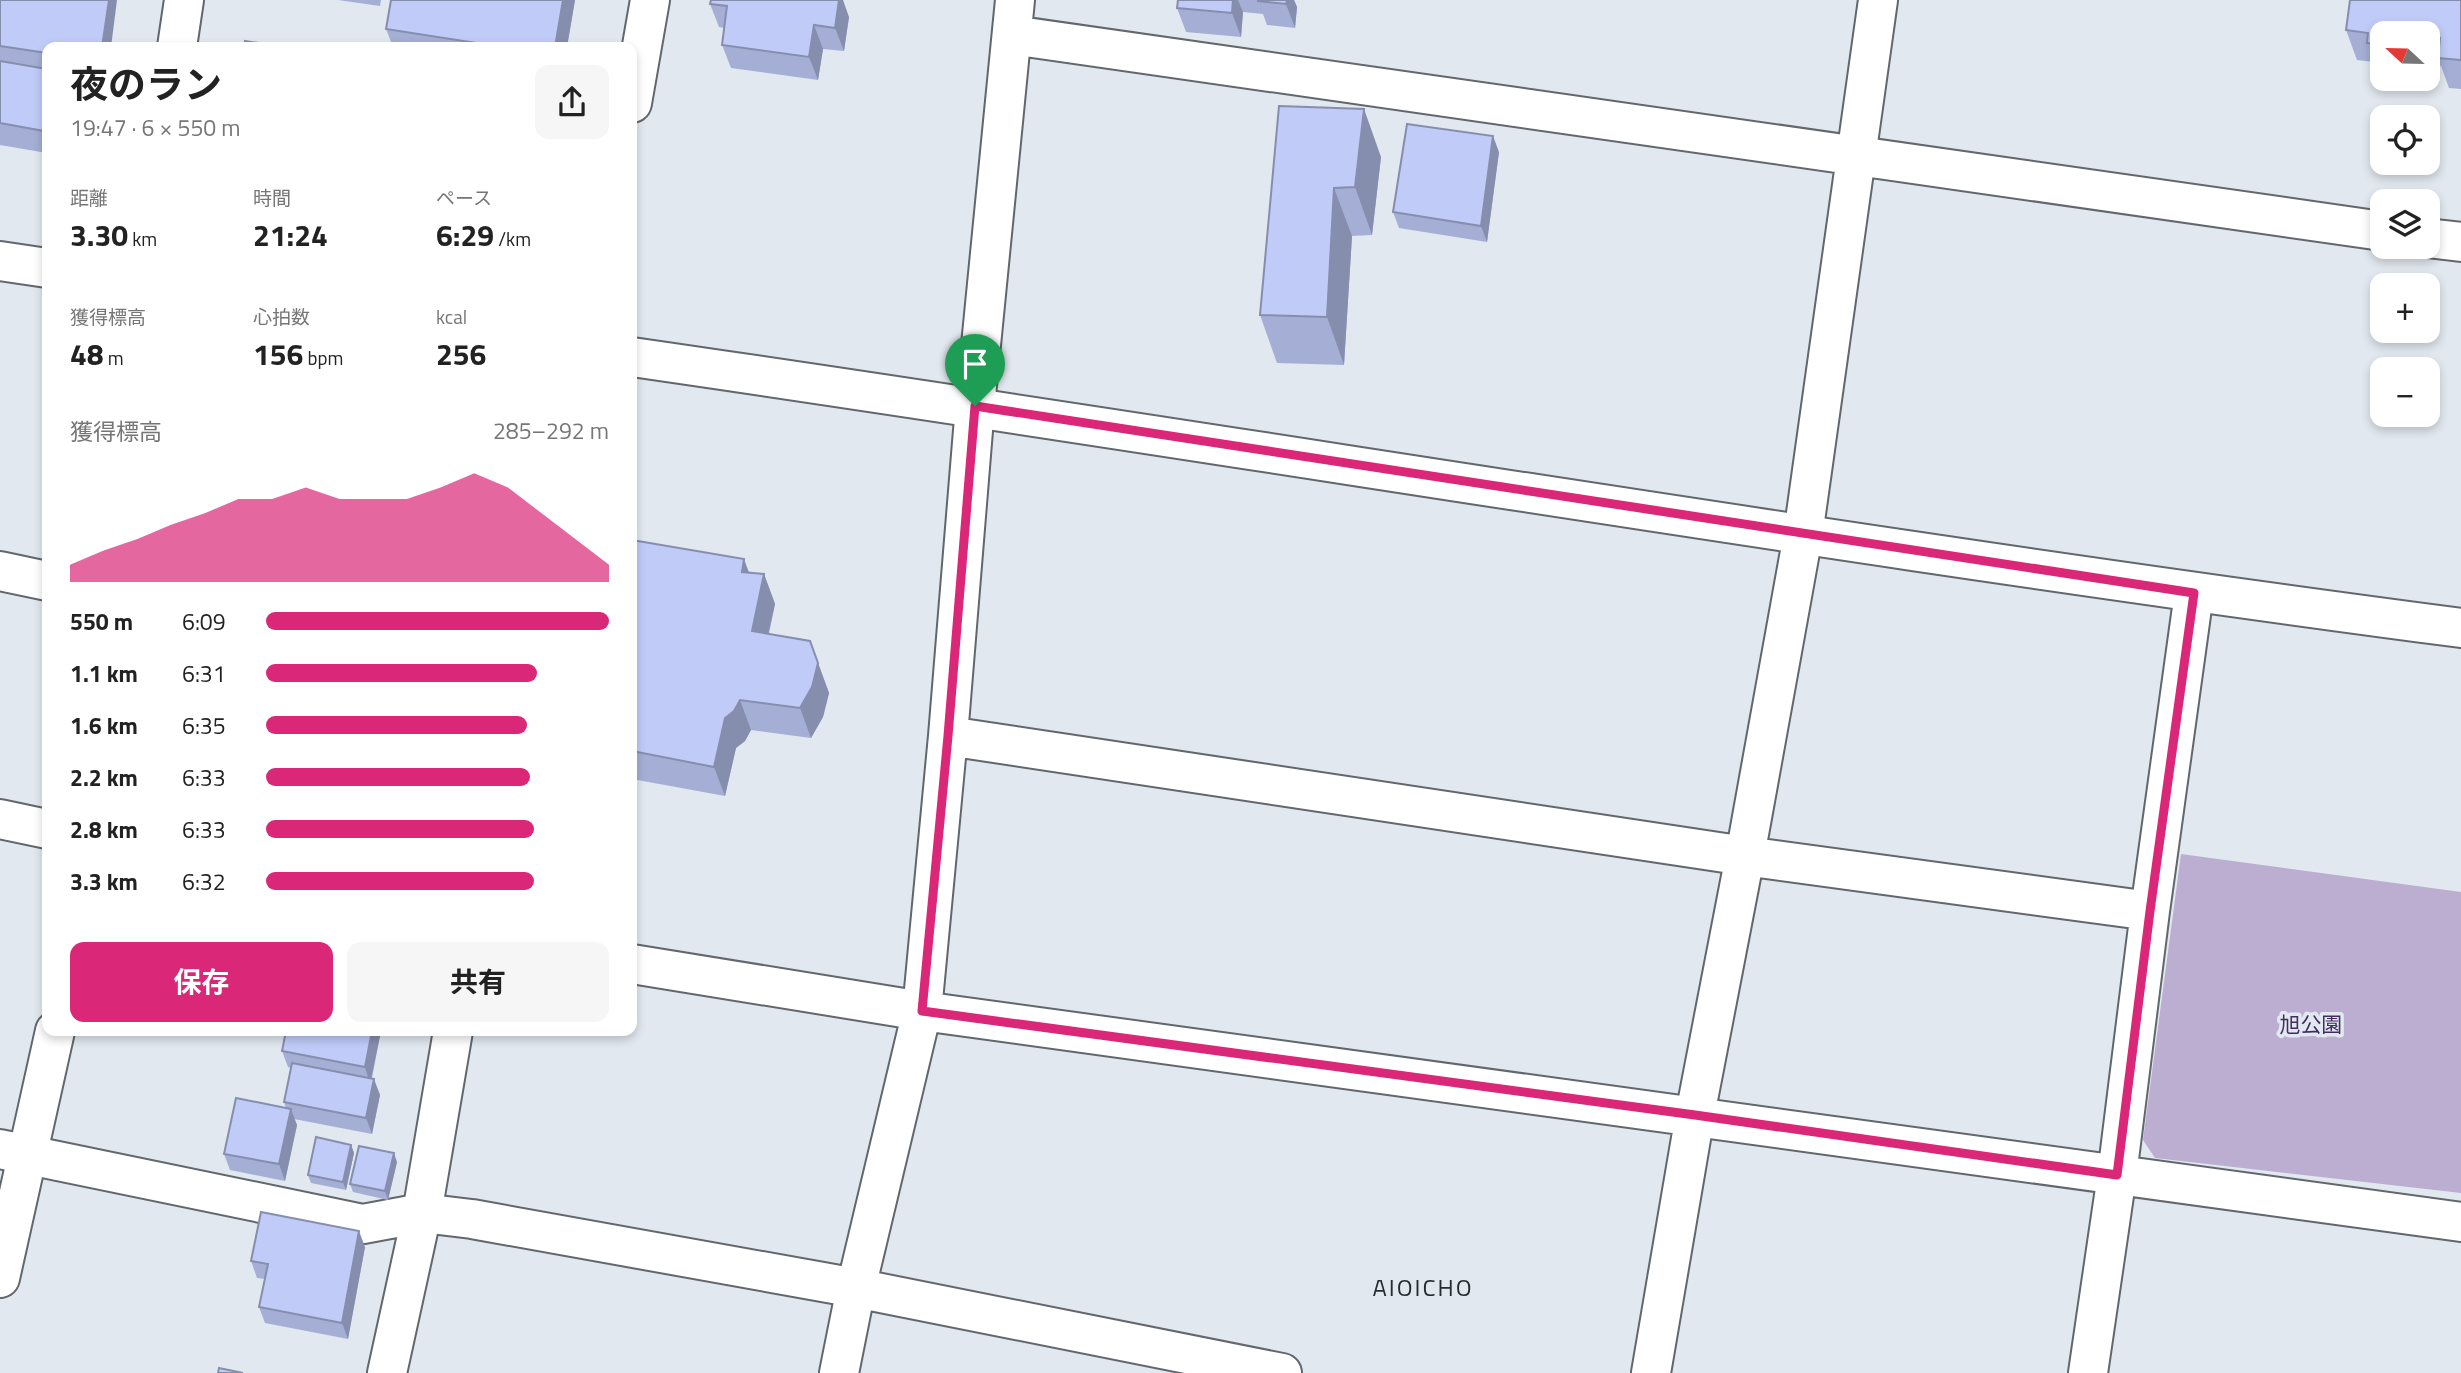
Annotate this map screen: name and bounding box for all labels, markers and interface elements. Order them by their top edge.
north arrow [2370,21,2440,91]
map controls [2370,21,2440,427]
text: 夜のラン [70,55,222,113]
button: share [535,65,609,139]
button: locate [2370,105,2440,175]
text: 19:47 · 6 × 550 m [70,110,240,145]
text: 距離 [70,183,108,212]
text: 時間 [253,183,291,212]
text: ペース [436,183,492,212]
button: layers [2370,189,2440,259]
text: 3.30 [70,212,128,258]
text: 21:24 [253,212,328,258]
text: 6:29 [436,212,494,258]
text: km [128,224,157,253]
text: /km [494,224,531,253]
button: + [2370,273,2440,343]
text: 獲得標高 [70,302,146,331]
text: 心拍数 [253,302,310,331]
text: kcal [436,302,467,331]
text: 48 [70,331,104,377]
text: 156 [253,331,303,377]
text: 256 [436,331,486,377]
pin [945,334,1005,406]
text: m [104,343,124,372]
text: bpm [303,343,343,372]
icon: arrive [956,345,994,383]
button: − [2370,357,2440,427]
text: 285–292 m [493,413,609,448]
text: 獲得標高 [70,414,162,449]
text: 550 m [70,604,133,639]
text: 6:09 [182,604,226,639]
text: 1.1 km [70,656,138,691]
text: 6:31 [182,656,226,691]
text: 1.6 km [70,708,138,743]
text: 6:35 [182,708,226,743]
text: 2.2 km [70,760,138,795]
text: 6:33 [182,760,226,795]
text: 2.8 km [70,812,138,847]
text: 6:33 [182,812,226,847]
text: 3.3 km [70,864,138,899]
text: 6:32 [182,864,226,899]
button: 保存 [70,942,333,1022]
button: 共有 [347,942,609,1022]
park label: 旭公園 [2280,1008,2343,1040]
district label: AIOICHO [1372,1269,1474,1305]

